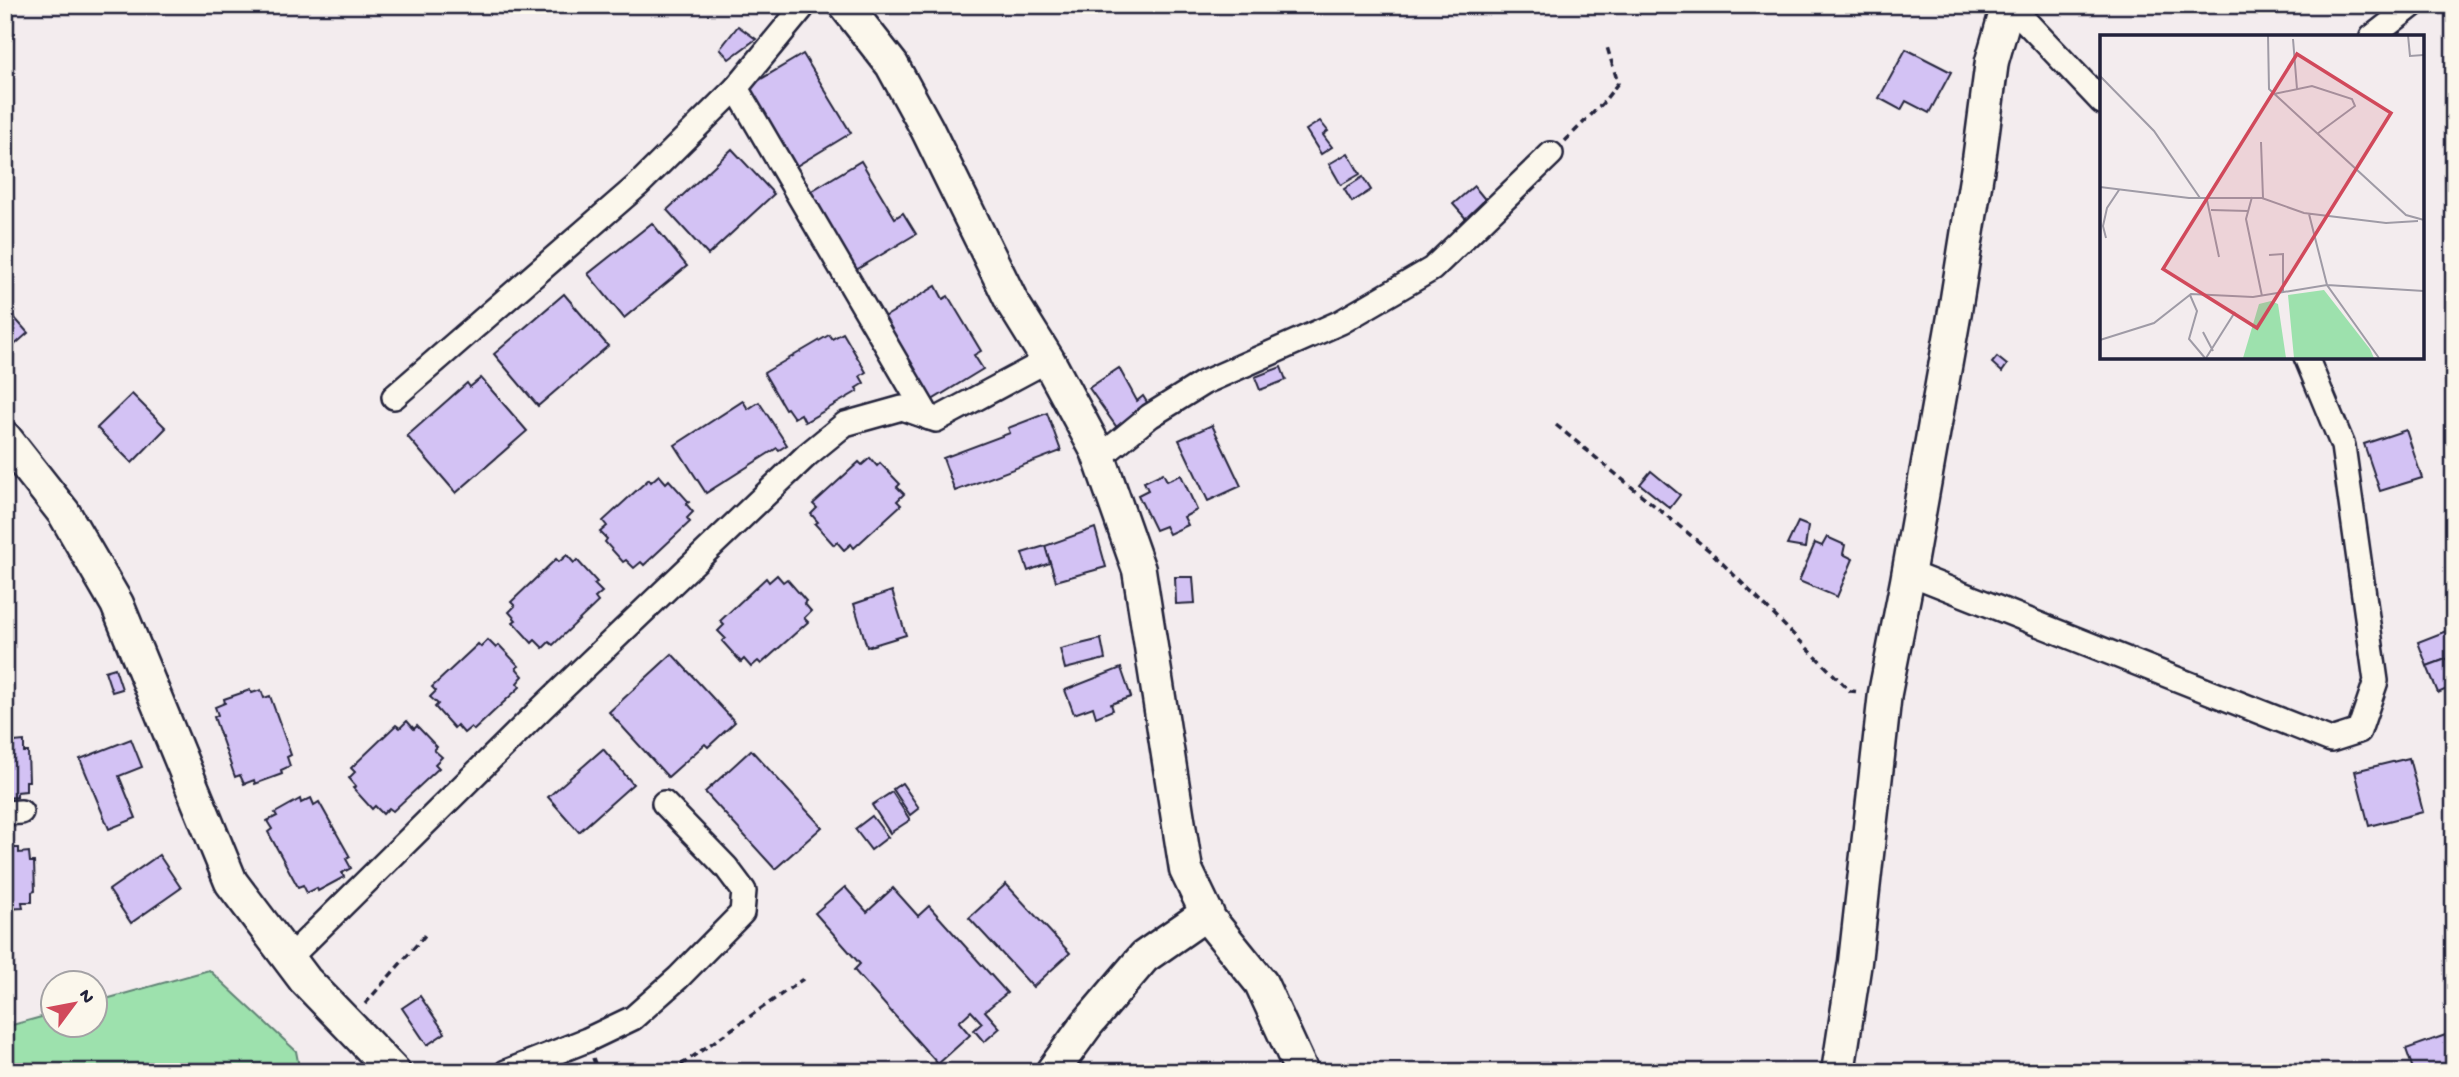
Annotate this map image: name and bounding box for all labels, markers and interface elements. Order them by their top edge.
inset map [2100,35,2424,359]
north arrow [38,968,108,1038]
text: N [72,985,98,1008]

